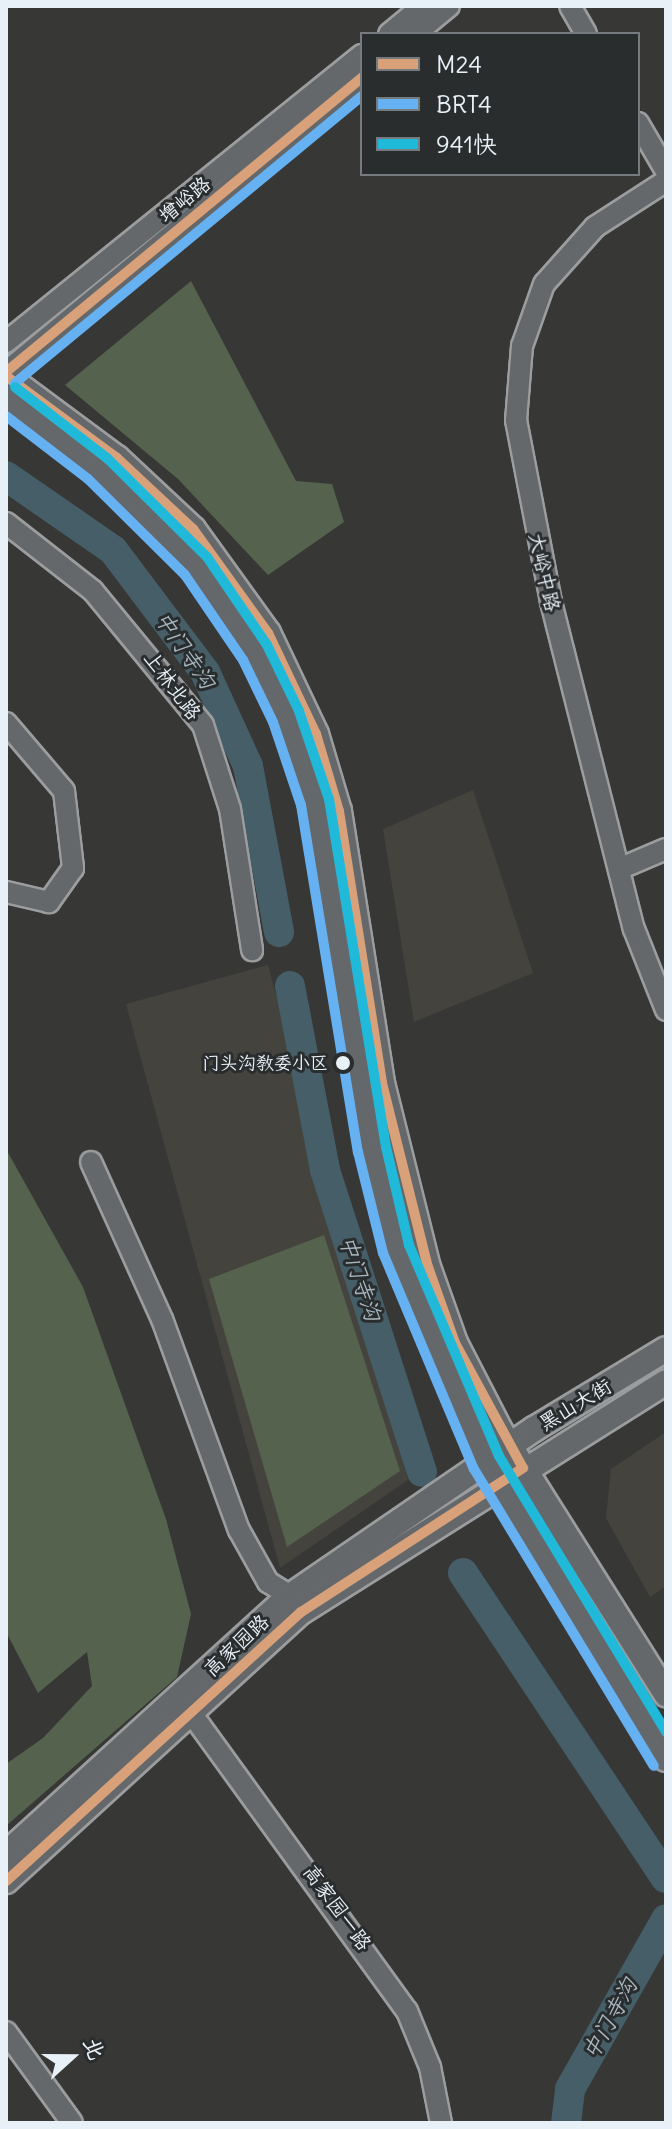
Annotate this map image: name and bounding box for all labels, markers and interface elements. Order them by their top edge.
legend [360,32,640,176]
text: M24 [436,49,482,79]
text: BRT4 [436,89,492,119]
text: 941快 [436,129,497,159]
street label: 增峪路 [153,171,215,227]
street label: 大峪中路 [524,530,566,614]
water label: 中门寺沟 [149,606,221,694]
street label: 上林北路 [139,646,207,724]
place label: 门头沟教委小区 [202,1052,328,1074]
marker: 门头沟教委小区 [335,1055,351,1071]
water label: 中门寺沟 [334,1232,386,1324]
street label: 黑山大街 [535,1373,615,1435]
street label: 高家园路 [199,1609,273,1681]
street label: 高家园一路 [299,1859,377,1955]
water label: 中门寺沟 [577,1974,643,2064]
north arrow [32,2017,112,2097]
text: 北 [77,2033,111,2064]

